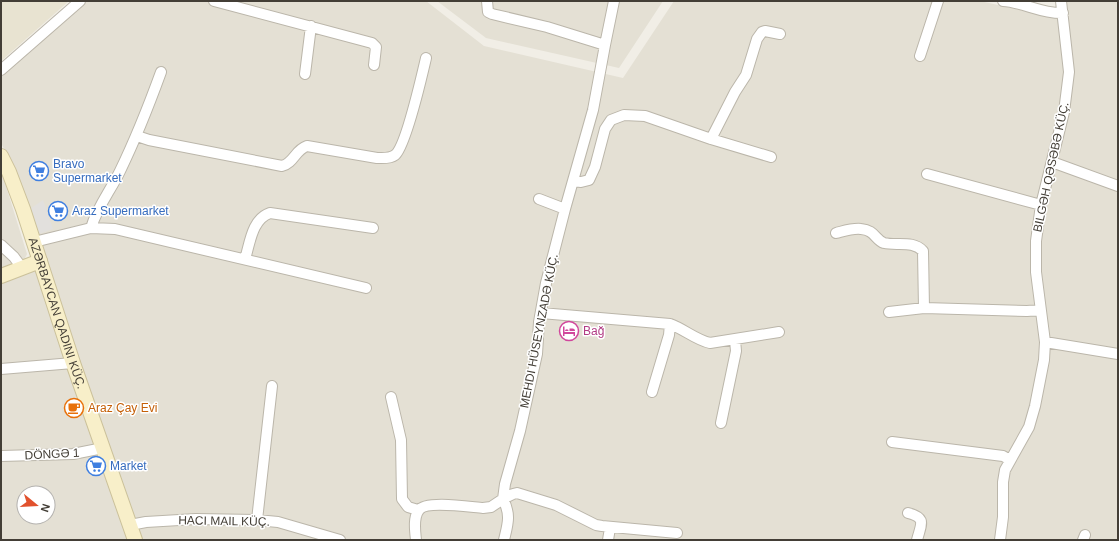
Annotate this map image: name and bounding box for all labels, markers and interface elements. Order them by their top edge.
street label: BILGƏH QƏSƏBƏ KÜÇ. [1030,101,1072,233]
place label: Bravo Supermarket [53,157,122,185]
supermarket icon: Bravo Supermarket [28,160,50,182]
supermarket icon: Araz Supermarket [47,200,69,222]
place label: Araz Supermarket [72,204,169,218]
street label: AZƏRBAYCAN QADINI KÜÇ. [26,236,88,391]
street label: MEHDI HÜSEYNZADƏ KÜÇ. [517,253,561,409]
hotel icon: Bağ [558,320,580,342]
place label: Bağ [583,324,604,338]
cafe icon: Araz Çay Evi [63,397,85,419]
place label: Araz Çay Evi [88,401,157,415]
street label: DÖNGƏ 1 [24,446,80,462]
supermarket icon: Market [85,455,107,477]
place label: Market [110,459,147,473]
north arrow [16,485,56,525]
text: N [39,502,52,514]
street label: HACI MAIL KÜÇ. [178,513,270,529]

